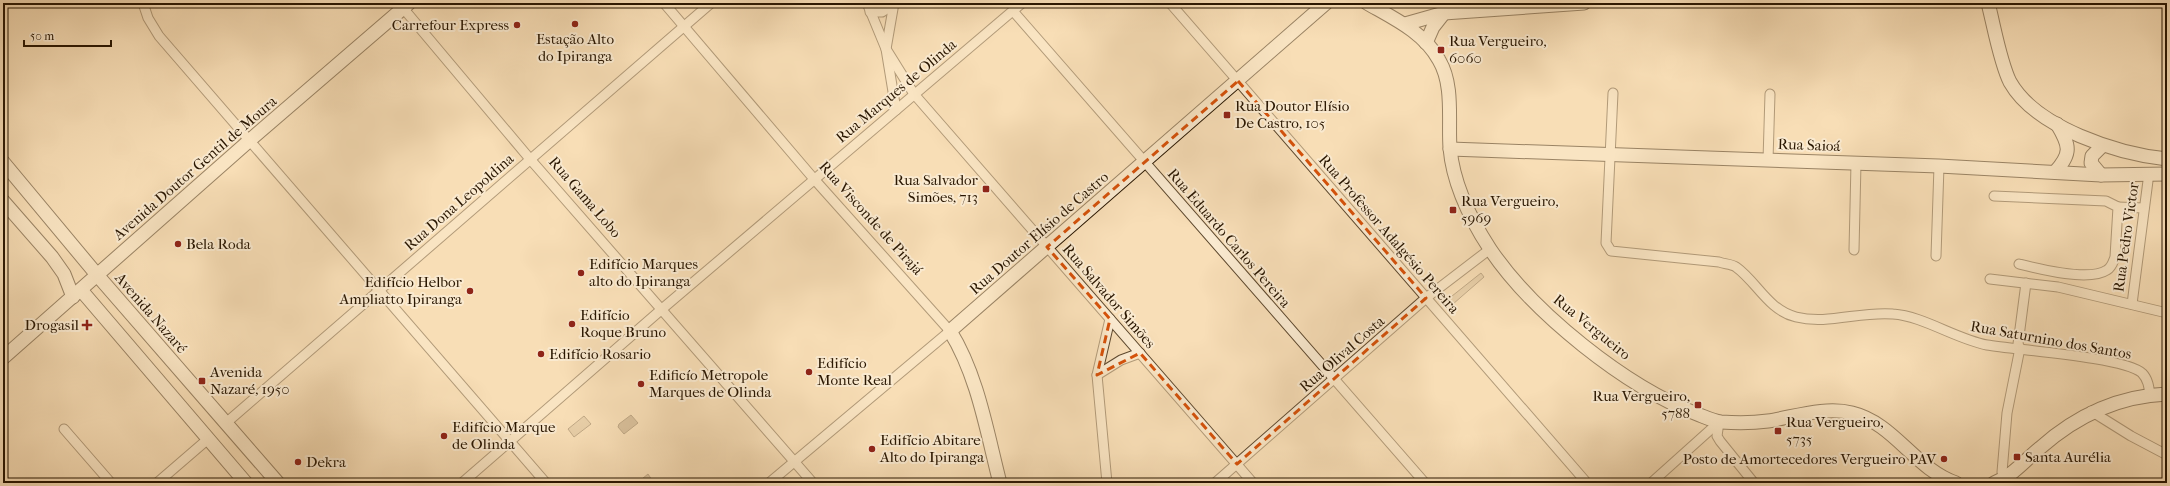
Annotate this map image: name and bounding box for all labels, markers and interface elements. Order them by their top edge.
place label: Carrefour Express [392,16,509,34]
marker: Estação Alto do Ipiranga [570,19,580,29]
marker: Carrefour Express [512,20,522,30]
scale bar [24,22,111,48]
text: 50 m [30,29,54,43]
place label: Estação Alto do Ipiranga [536,30,614,65]
place label: Rua Vergueiro, 6060 [1449,32,1547,67]
street label: Rua Marques de Olinda [832,35,961,147]
marker: Rua Vergueiro, 6060 [1436,45,1446,55]
street label: Avenida Doutor Gentil de Moura [109,91,281,245]
place label: Rua Doutor Elísio De Castro, 105 [1235,97,1350,132]
marker: Rua Doutor Elísio De Castro, 105 [1222,110,1232,120]
street label: Rua Saioá [1777,135,1842,155]
street label: Rua Dona Leopoldina [401,149,518,254]
street label: Rua Professor Adalgésio Pereira [1315,151,1464,318]
street label: Rua Gama Lobo [545,153,625,242]
street label: Rua Visconde de Pirajá [815,157,928,279]
street label: Rua Eduardo Carlos Pereira [1164,165,1295,312]
street label: Rua Doutor Elísio de Castro [966,168,1112,298]
place label: Rua Salvador Simões, 713 [894,171,979,206]
street label: Rua Pedro Victor [2109,180,2143,293]
marker: Rua Salvador Simões, 713 [981,184,991,194]
place label: Rua Vergueiro, 5969 [1461,192,1559,227]
marker: Rua Vergueiro, 5969 [1448,205,1458,215]
place label: Bela Roda [186,235,252,253]
marker: Bela Roda [173,239,183,249]
street label: Rua Salvador Simões [1059,240,1160,352]
place label: Edifício Marques alto do Ipiranga [589,255,698,290]
street label: Avenida Nazaré [111,268,191,357]
marker: Edifício Marques alto do Ipiranga [576,268,586,278]
place label: Edifício Helbor Ampliatto Ipiranga [339,273,463,308]
marker: Edifício Helbor Ampliatto Ipiranga [465,286,475,296]
street label: Rua Vergueiro [1550,290,1635,364]
place label: Edifício Roque Bruno [580,306,666,341]
street label: Rua Olival Costa [1296,312,1389,396]
place label: Drogasil [25,316,79,334]
street label: Rua Saturnino dos Santos [1969,317,2133,363]
marker: Edifício Roque Bruno [567,319,577,329]
marker: Drogasil [82,320,92,330]
place label: Edifício Rosario [549,345,651,363]
marker: Edifício Rosario [536,349,546,359]
place label: Edifício Monte Real [817,354,892,389]
place label: Avenida Nazaré, 1950 [209,363,290,398]
place label: Edificío Metropole Marques de Olinda [649,366,772,401]
marker: Edifício Monte Real [804,367,814,377]
marker: Avenida Nazaré, 1950 [197,376,207,386]
marker: Edificío Metropole Marques de Olinda [636,379,646,389]
place label: Rua Vergueiro, 5788 [1593,387,1690,422]
marker: Rua Vergueiro, 5788 [1693,400,1703,410]
place label: Rua Vergueiro, 5735 [1786,413,1884,448]
place label: Edifício Marque de Olinda [452,418,556,453]
marker: Rua Vergueiro, 5735 [1773,426,1783,436]
marker: Edifício Marque de Olinda [439,431,449,441]
place label: Edifício Abitare Alto do Ipiranga [879,431,985,466]
marker: Edifício Abitare Alto do Ipiranga [867,444,877,454]
place label: Santa Aurélia [2025,448,2112,466]
place label: Posto de Amortecedores Vergueiro PAV [1683,450,1937,468]
marker: Santa Aurélia [2012,452,2022,462]
place label: Dekra [306,453,347,471]
marker: Posto de Amortecedores Vergueiro PAV [1939,454,1949,464]
marker: Dekra [293,457,303,467]

